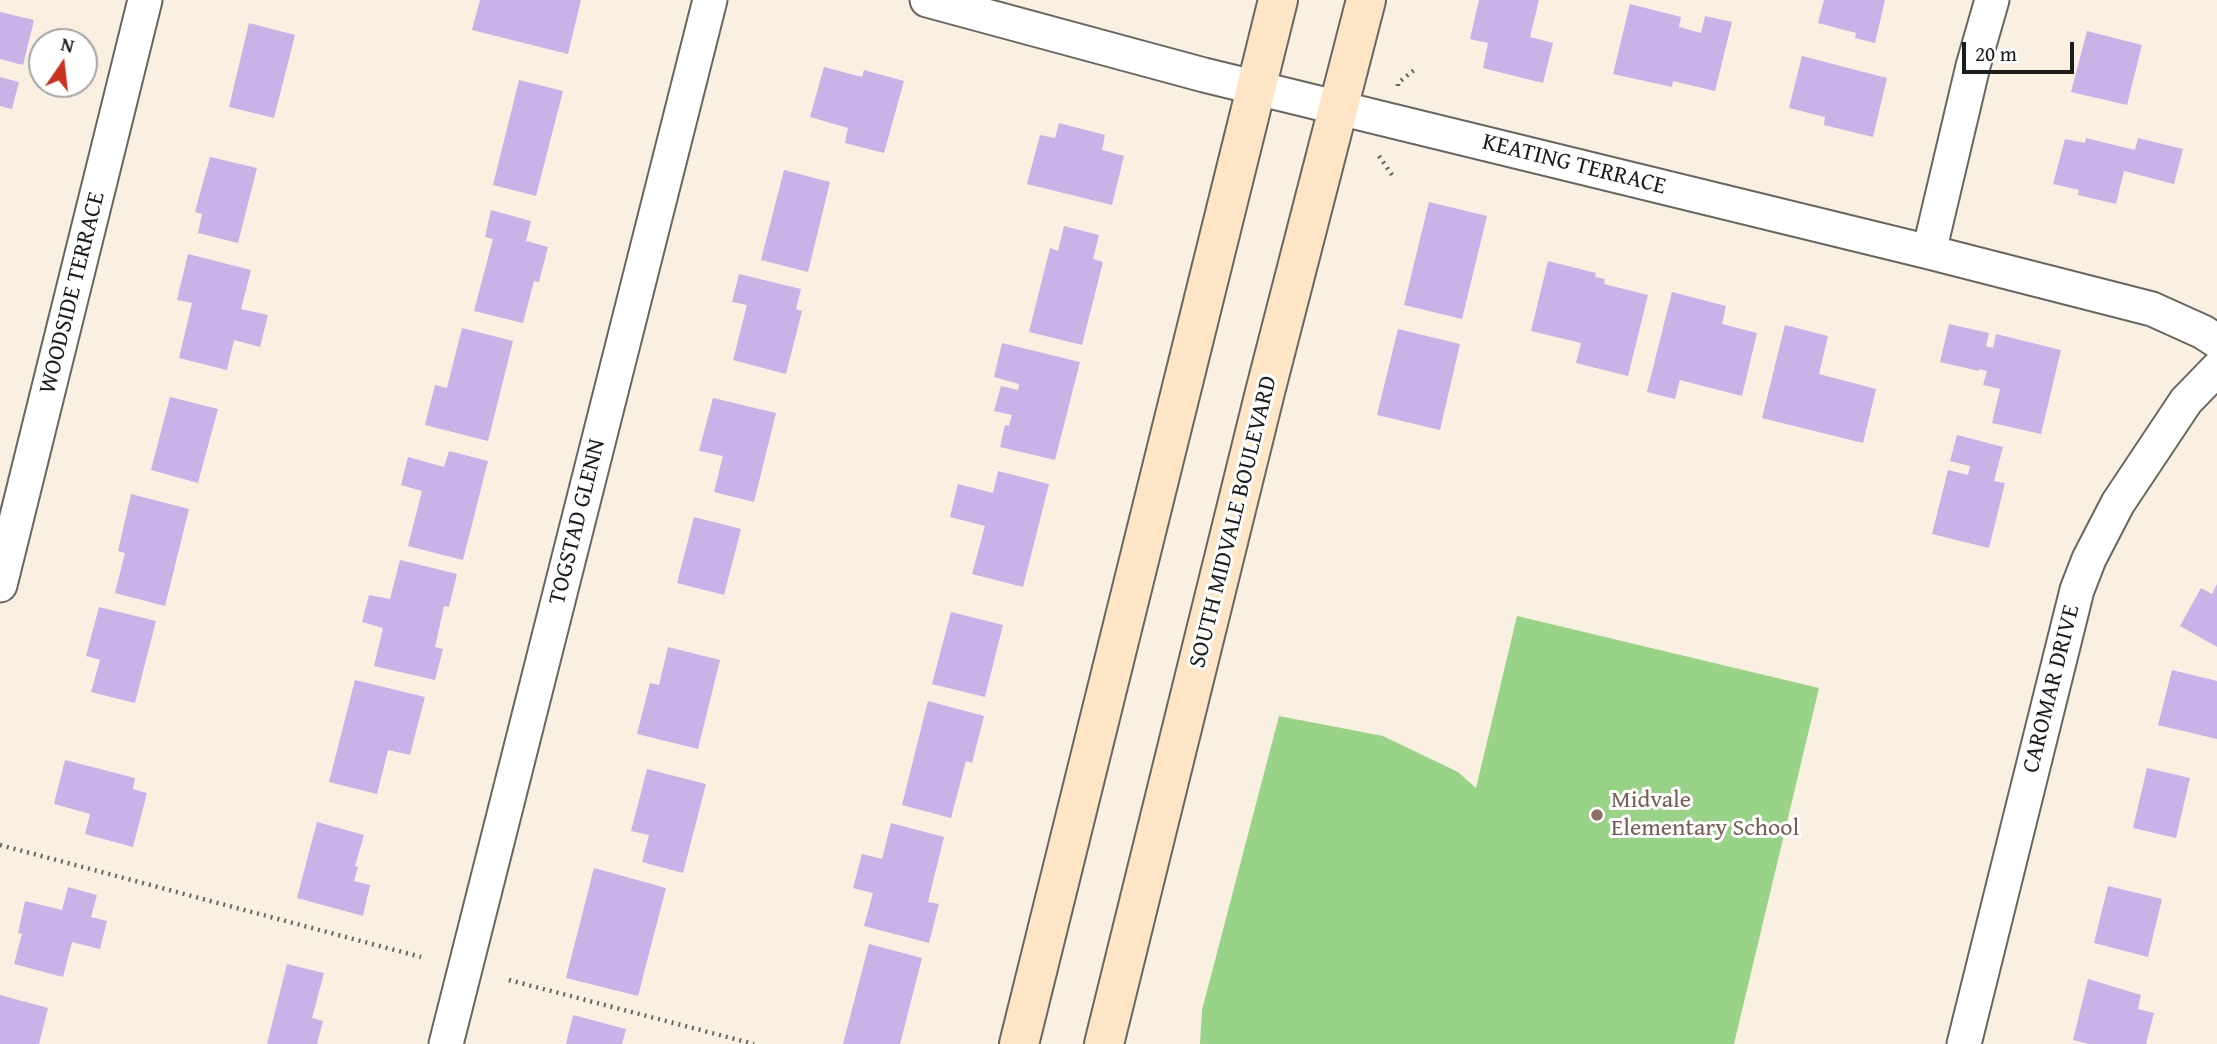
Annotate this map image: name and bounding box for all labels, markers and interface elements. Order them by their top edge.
north arrow [28,28,98,98]
scale bar [1965,28,2077,72]
text: N [58,29,77,60]
text: 20 m [1975,38,2017,69]
street label: KEATING TERRACE [1479,128,1669,202]
street label: WOODSIDE TERRACE [34,189,112,397]
street label: SOUTH MIDVALE BOULEVARD [1184,373,1284,671]
street label: TOGSTAD GLENN [543,436,613,608]
street label: CAROMAR DRIVE [2017,602,2087,776]
place label: Midvale Elementary School [1611,787,1799,843]
marker: Midvale Elementary School [1589,807,1605,823]

